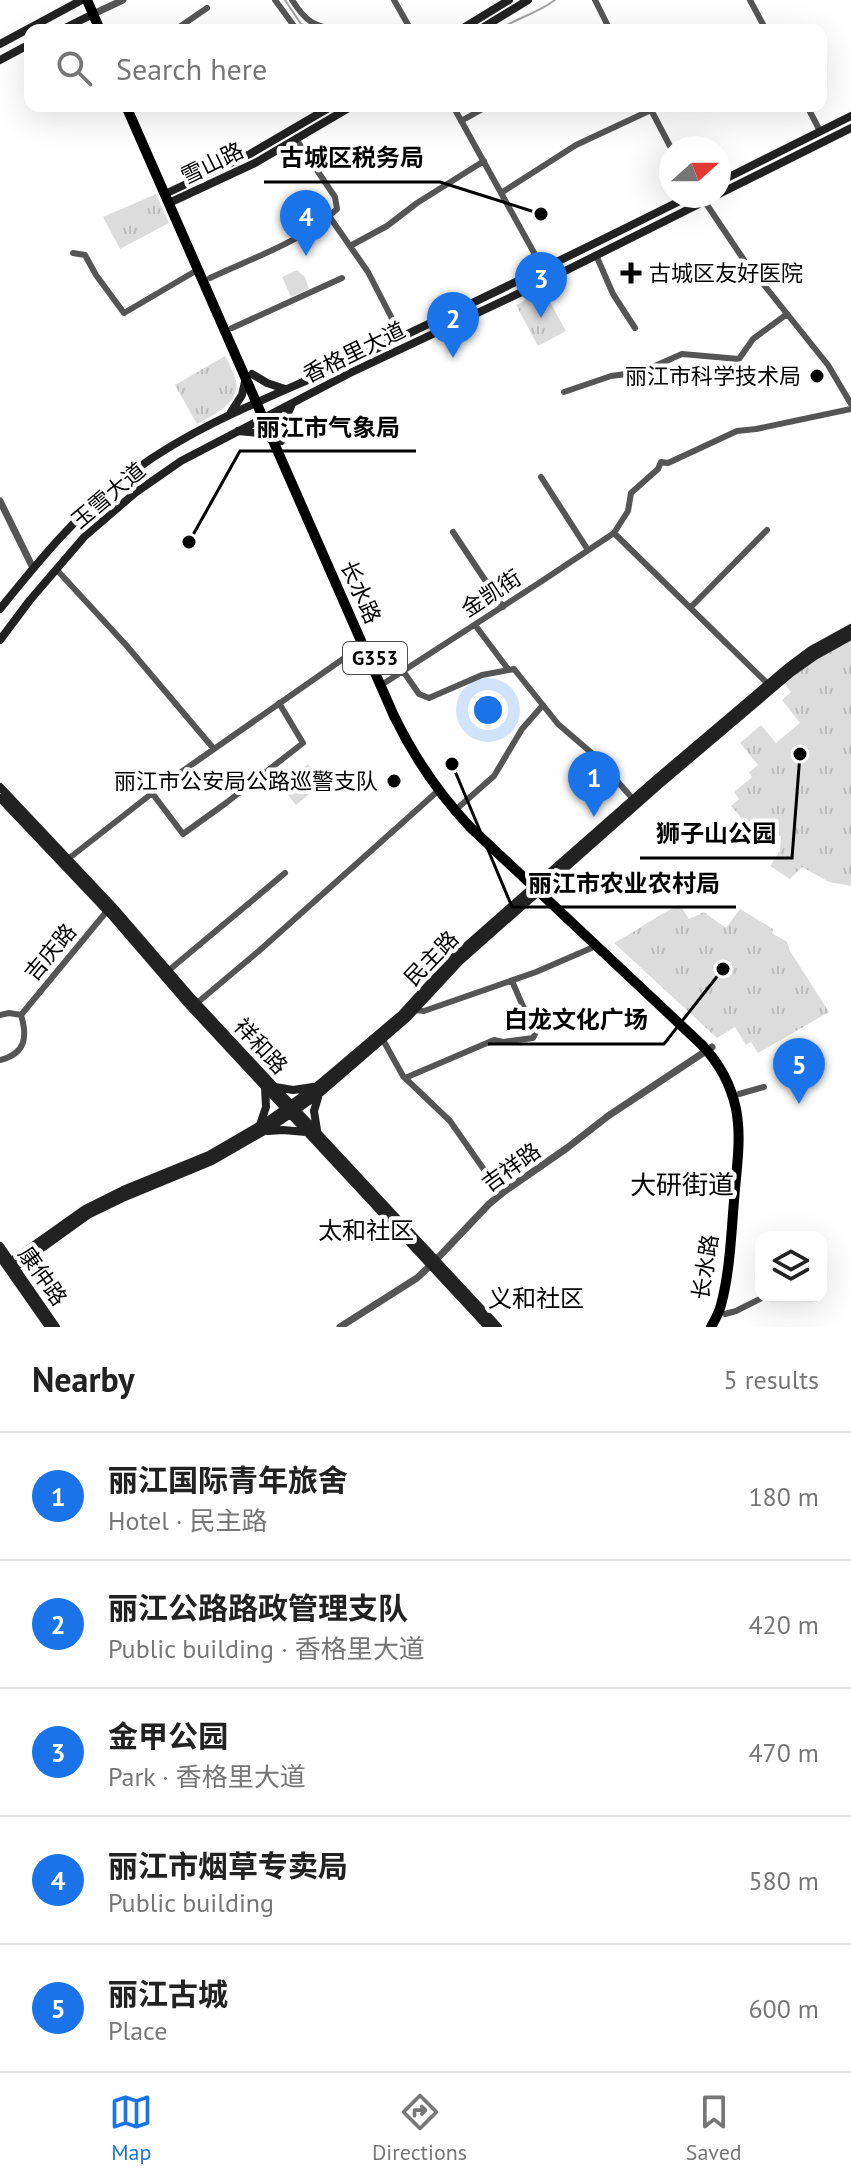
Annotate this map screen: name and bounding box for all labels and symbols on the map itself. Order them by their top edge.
callout: 古城区税务局 [264,134,440,182]
street label: 雪山路 [176,136,248,190]
north arrow [659,136,731,208]
text: 古城区税务局 [280,142,424,173]
pin: 4 [280,190,332,256]
pin: 3 [515,252,567,318]
place label: 古城区友好医院 [649,259,803,287]
marker: 古城区友好医院 [620,262,642,284]
pin: 2 [427,292,479,358]
street label: 香格里大道 [298,315,410,389]
place label: 丽江市科学技术局 [625,362,801,390]
marker: 丽江市科学技术局 [808,367,826,385]
callout: 丽江市气象局 [240,403,416,451]
text: 丽江市气象局 [256,412,400,443]
street label: 玉雪大道 [65,456,151,534]
street label: 长水路 [335,556,387,628]
street label: 金凯街 [456,563,526,623]
road number: G353 [343,642,407,674]
your location [468,690,508,730]
pin: 1 [568,751,620,817]
place label: 丽江市公安局公路巡警支队 [114,767,378,795]
marker: 丽江市公安局公路巡警支队 [385,772,403,790]
callout: 狮子山公园 [640,810,792,858]
text: 狮子山公园 [656,818,776,849]
callout: 丽江市农业农村局 [512,859,736,907]
text: 丽江市农业农村局 [528,868,720,899]
street label: 吉庆路 [18,918,82,986]
street label: 民主路 [398,925,464,991]
callout: 白龙文化广场 [488,996,664,1044]
text: 白龙文化广场 [504,1004,648,1035]
street label: 祥和路 [228,1012,294,1080]
pin: 5 [773,1038,825,1104]
street label: 吉祥路 [476,1136,546,1198]
district label: 大研街道 [630,1168,734,1201]
district label: 太和社区 [318,1215,414,1246]
street label: 长水路 [686,1232,724,1302]
street label: 康仲路 [13,1241,73,1311]
district label: 义和社区 [488,1283,584,1314]

